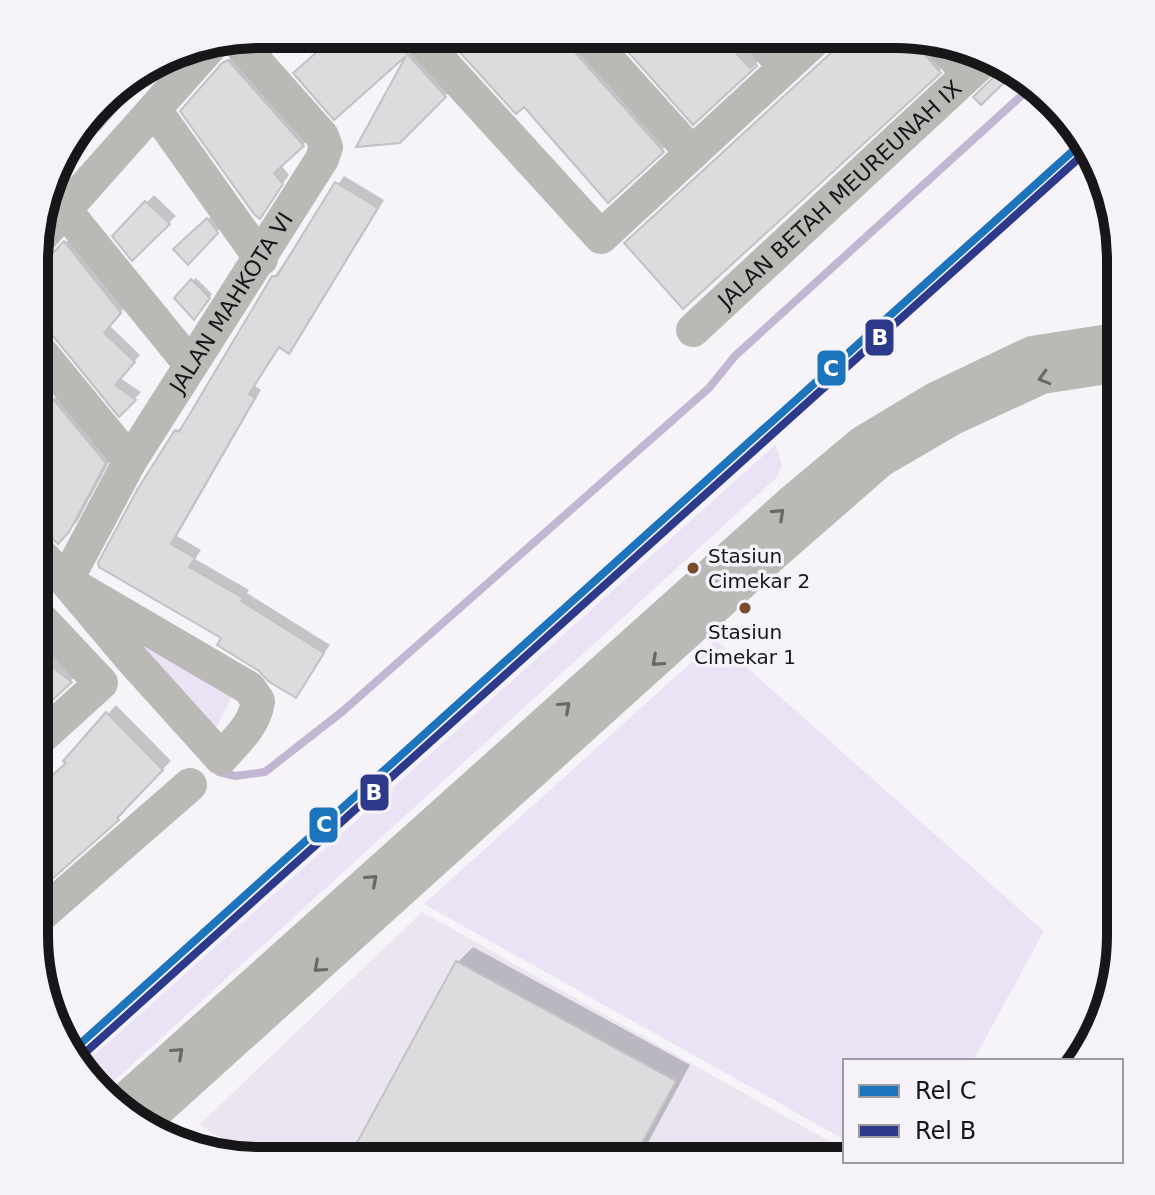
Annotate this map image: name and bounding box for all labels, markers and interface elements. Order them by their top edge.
street label: JALAN BETAH MEUREUNAH IX [711,75,966,314]
street label: JALAN MAHKOTA VI [163,207,297,399]
line badge: B [864,318,895,357]
text: B [872,325,888,350]
line badge: C [816,349,847,387]
text: C [823,356,839,381]
one-way arrow [1038,369,1051,385]
one-way arrow [770,509,785,523]
place label: Stasiun Cimekar 2 [708,544,810,593]
marker: Stasiun Cimekar 2 [685,560,701,576]
marker: Stasiun Cimekar 1 [737,600,753,616]
place label: Stasiun Cimekar 1 [694,620,796,669]
one-way arrow [651,651,666,665]
one-way arrow [556,702,571,716]
line badge: B [359,773,390,812]
text: B [366,780,382,805]
line badge: C [308,806,339,844]
text: C [316,812,332,837]
one-way arrow [362,875,377,890]
one-way arrow [313,957,328,971]
one-way arrow [168,1048,183,1063]
legend [843,1059,1123,1163]
text: Rel C [915,1077,976,1105]
text: Rel B [915,1117,976,1145]

